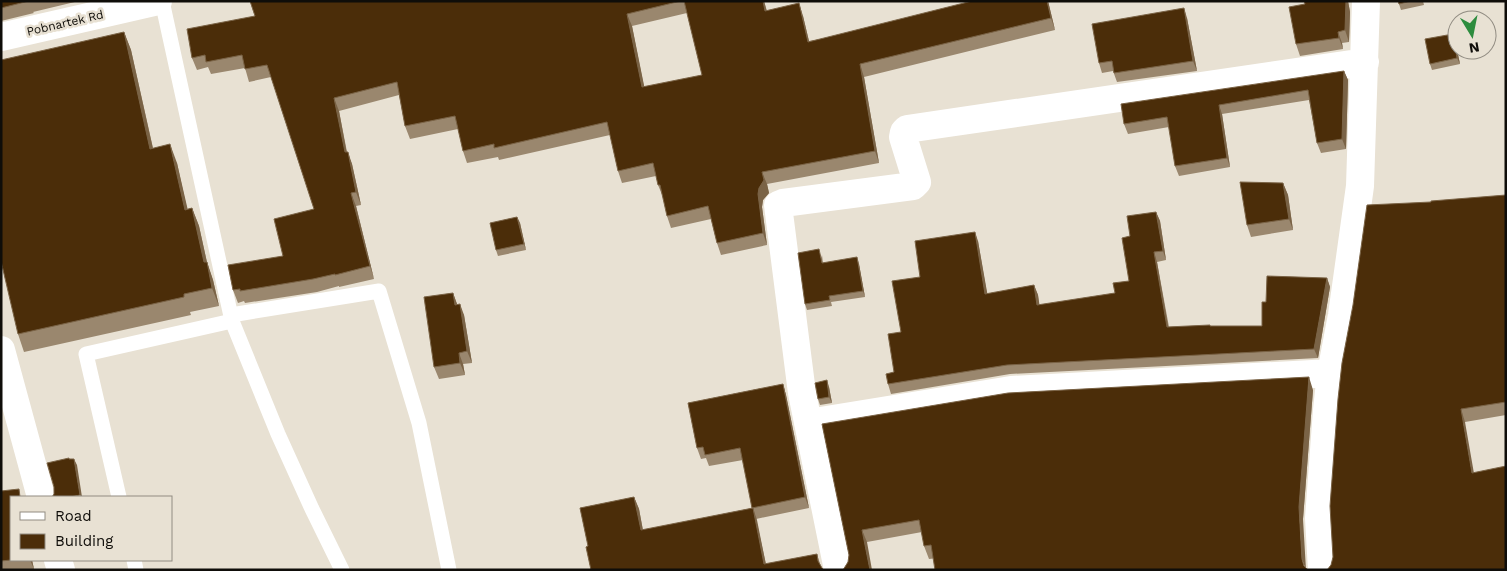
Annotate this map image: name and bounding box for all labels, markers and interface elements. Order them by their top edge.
street label: Pobnartek Rd [25,7,105,39]
north arrow [1447,10,1497,60]
text: N [1468,39,1481,57]
legend [10,496,172,561]
text: Road [55,507,92,525]
text: Building [55,532,113,550]

